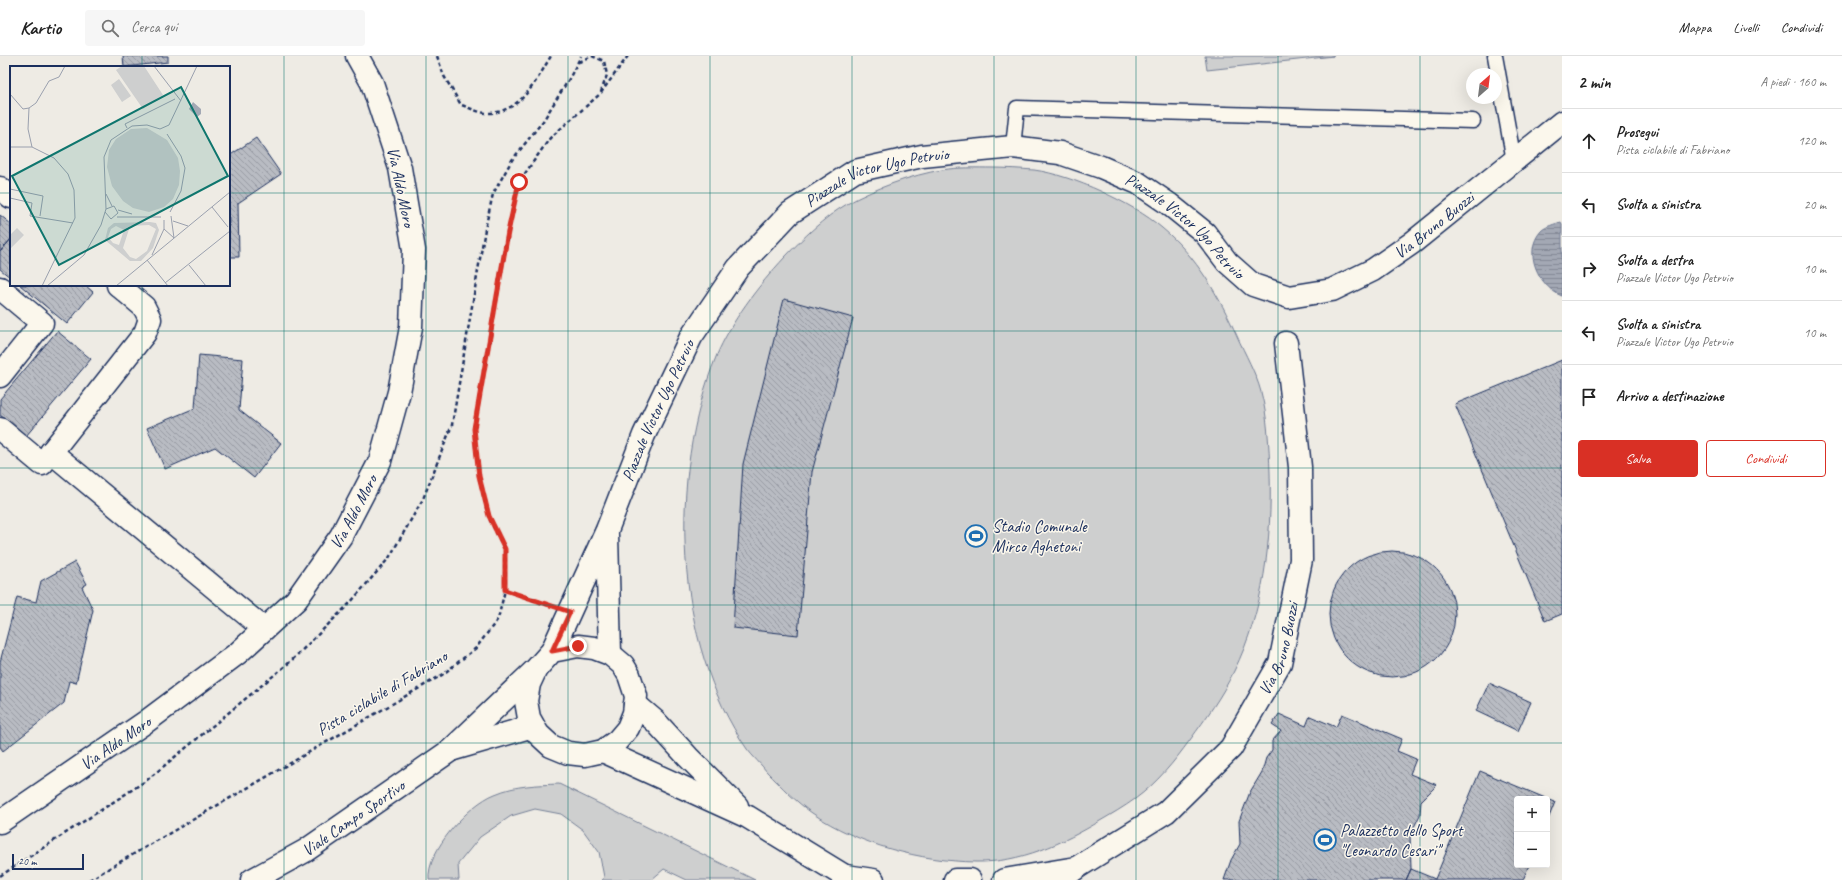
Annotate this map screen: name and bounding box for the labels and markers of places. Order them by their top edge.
place label: Stadio Comunale Mirco Aghetoni [992,516,1088,557]
sports icon: Stadio Comunale Mirco Aghetoni [963,523,989,549]
place label: Palazzetto dello Sport "Leonardo Cesari" [1340,820,1465,861]
sports icon: Palazzetto dello Sport "Leonardo Cesari" [1312,827,1338,853]

